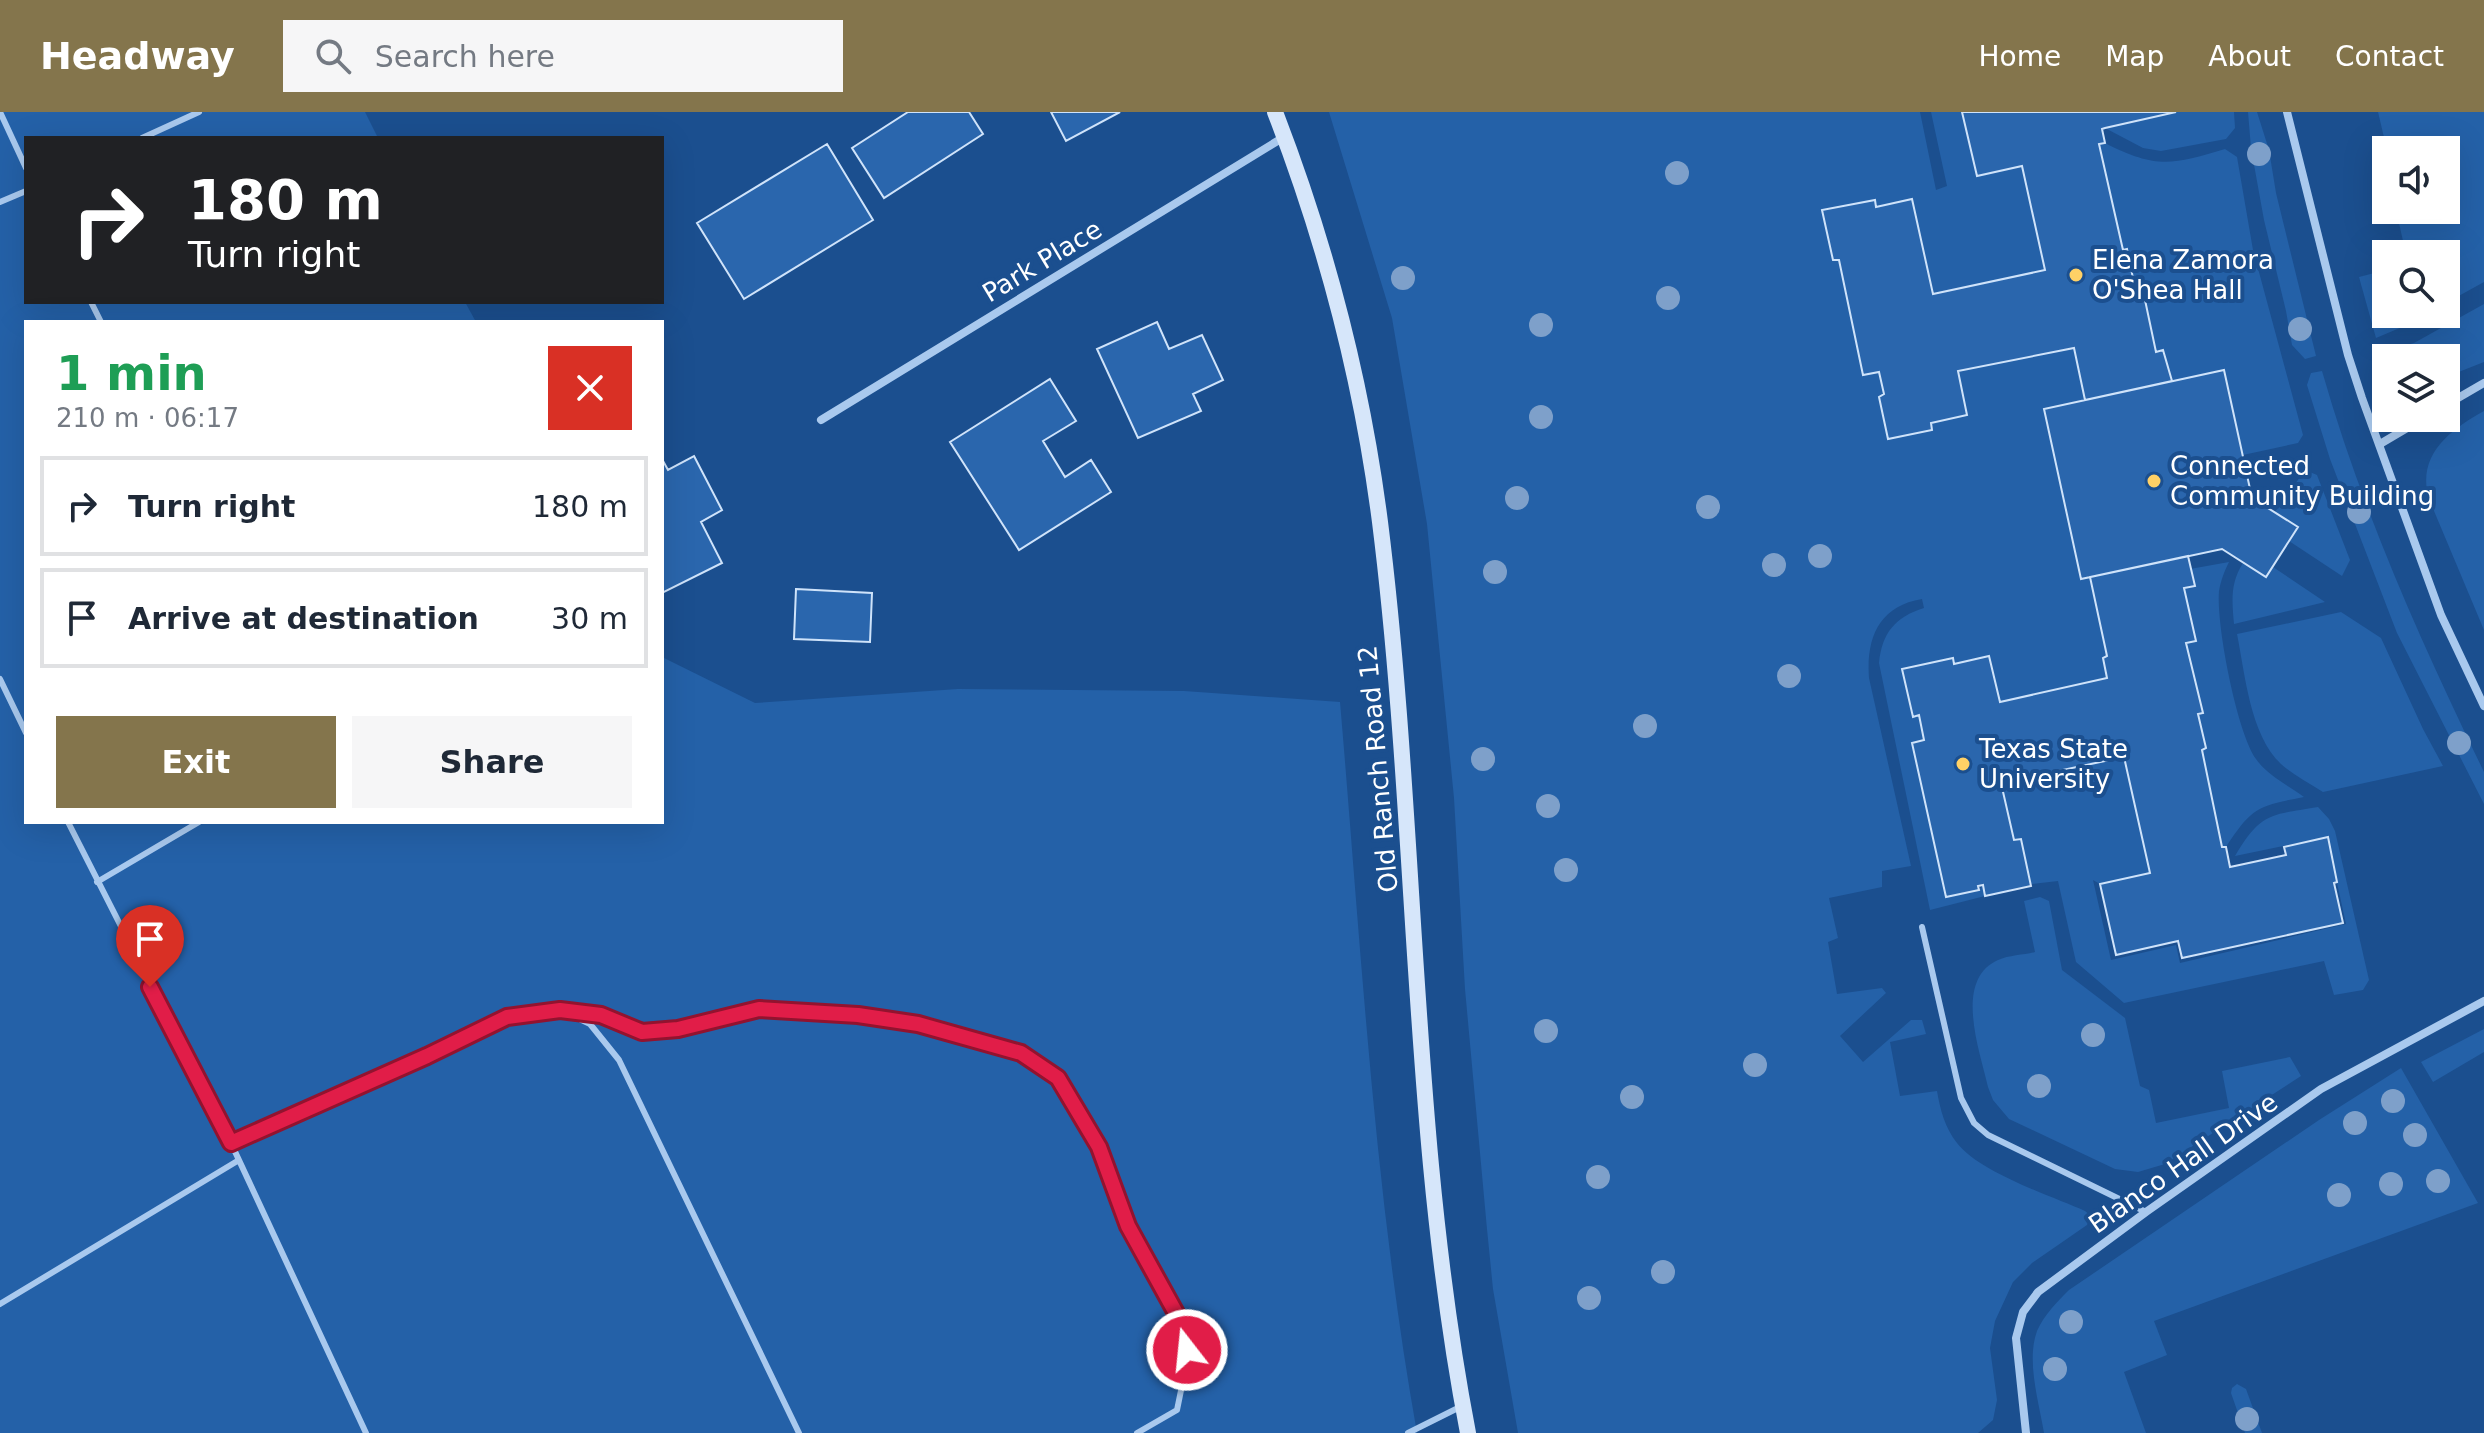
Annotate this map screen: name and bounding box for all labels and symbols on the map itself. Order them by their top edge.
street label: Park Place [977,214,1107,308]
place label: Elena Zamora O'Shea Hall [2092,245,2274,305]
marker: Elena Zamora O'Shea Hall [2067,266,2085,284]
place label: Connected Community Building [2170,451,2434,511]
marker: Connected Community Building [2145,472,2163,490]
street label: Old Ranch Road 12 [1352,644,1404,894]
place label: Texas State University [1978,734,2128,794]
marker: Texas State University [1954,755,1972,773]
pin [116,905,184,987]
street label: Blanco Hall Drive [2083,1087,2283,1239]
position arrow [1145,1308,1229,1392]

